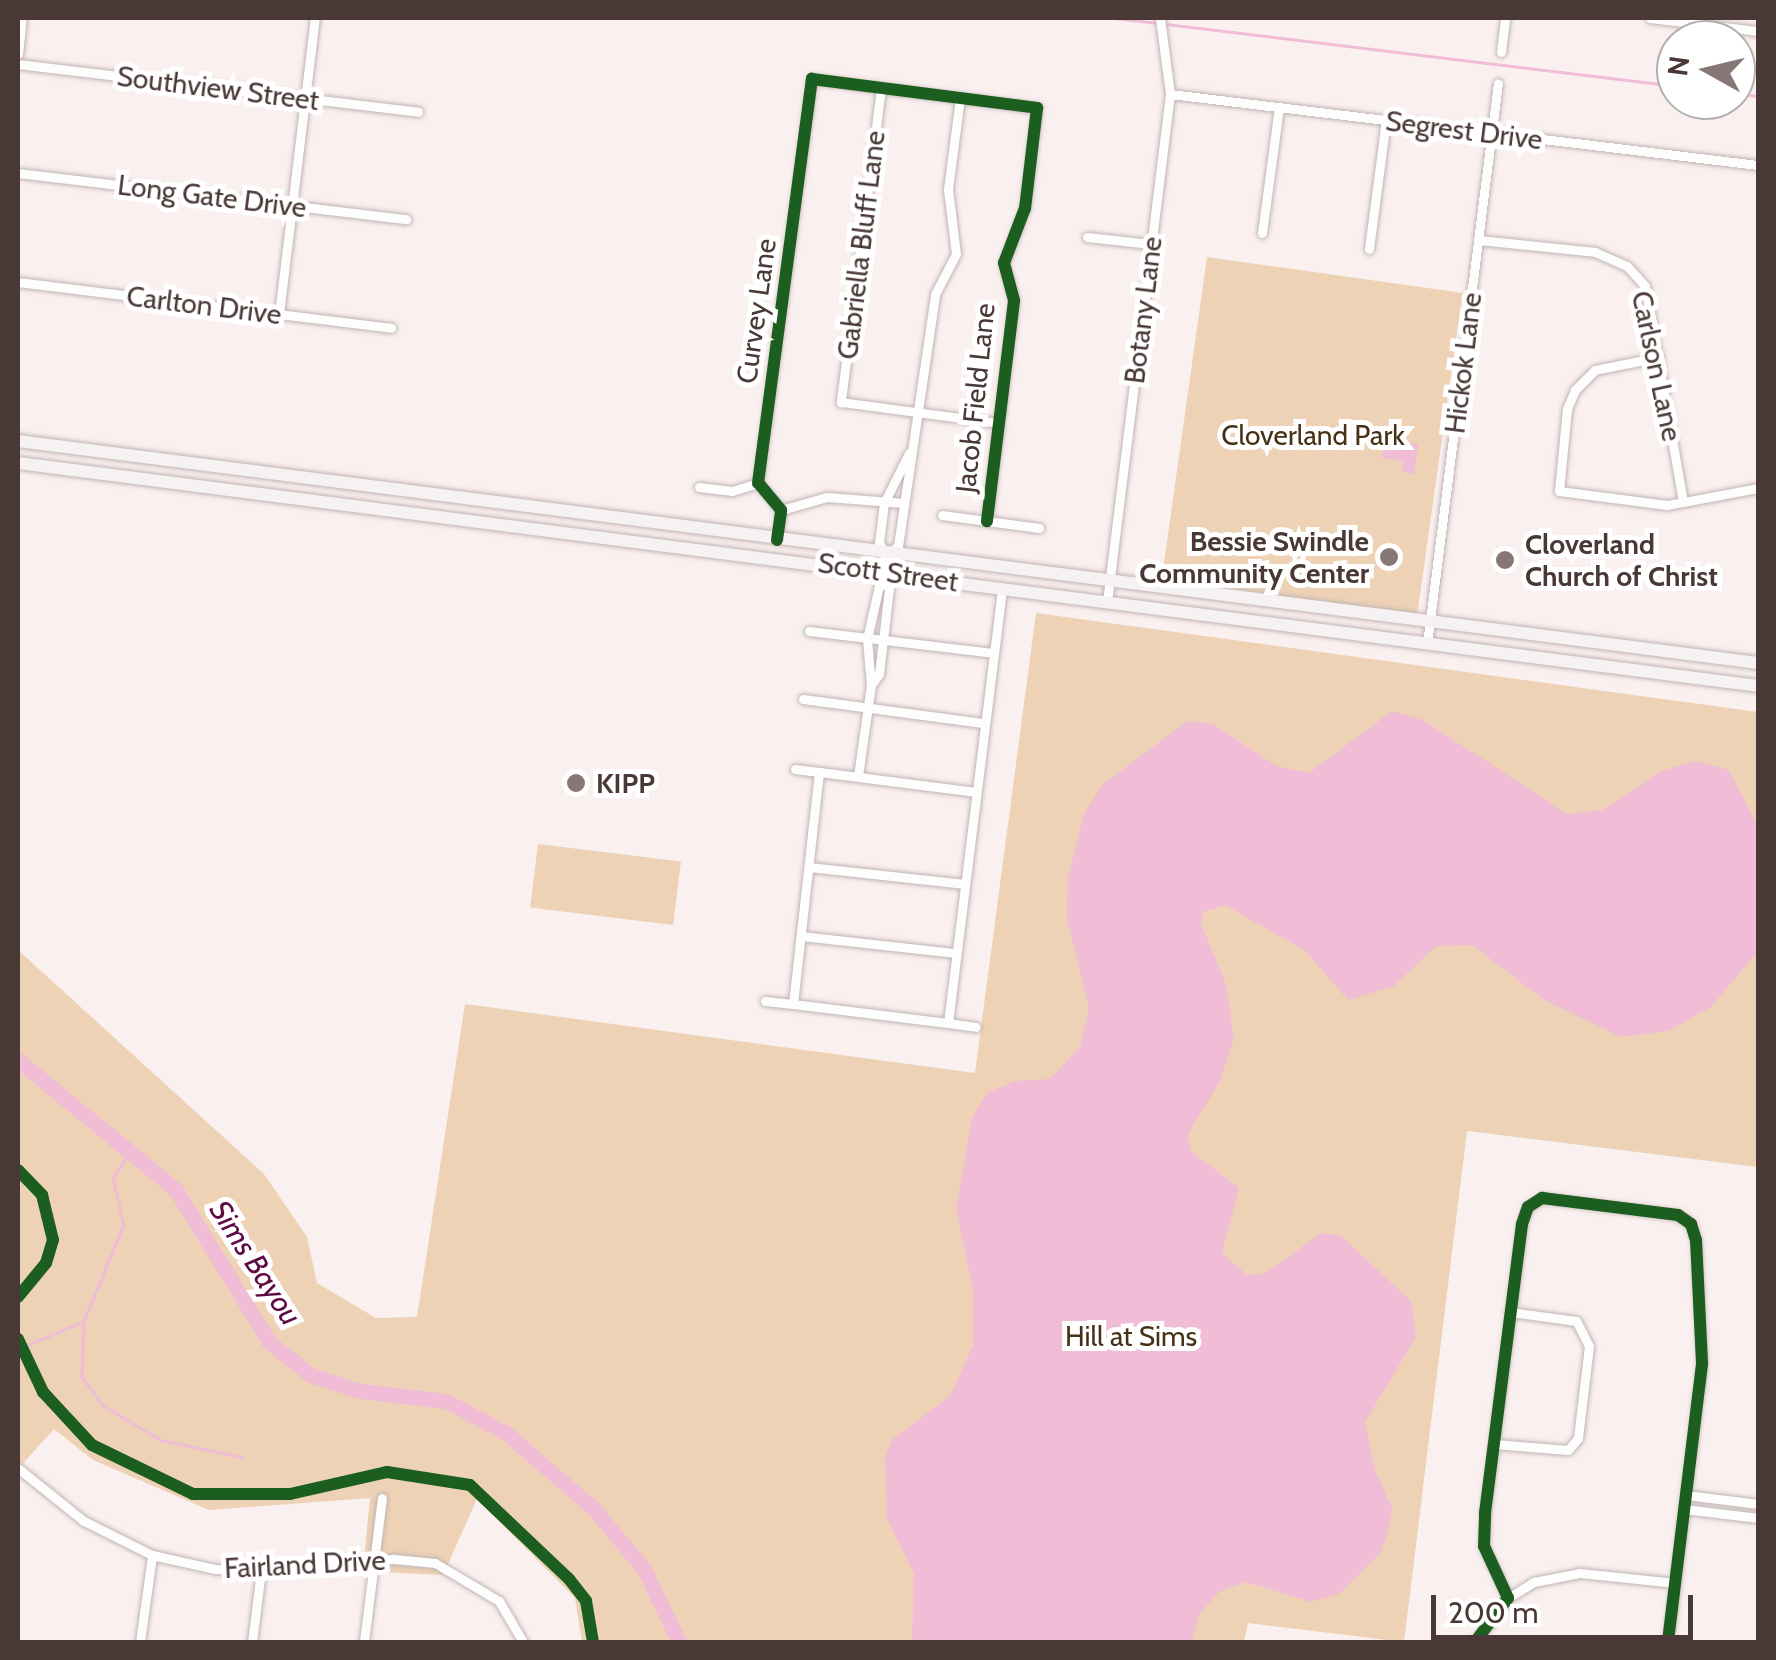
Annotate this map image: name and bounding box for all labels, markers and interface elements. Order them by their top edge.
north arrow [1656,20,1756,120]
text: N [1660,54,1696,78]
street label: Southview Street [115,59,321,117]
street label: Segrest Drive [1384,104,1544,156]
street label: Gabriella Bluff Lane [830,129,892,361]
street label: Long Gate Drive [116,168,308,224]
street label: Botany Lane [1117,235,1169,385]
street label: Curvey Lane [729,236,783,386]
street label: Carlton Drive [125,279,283,331]
street label: Carlson Lane [1625,288,1689,444]
street label: Hickok Lane [1438,291,1488,435]
street label: Jacob Field Lane [948,301,1002,495]
park label: Cloverland Park [1221,418,1405,452]
place label: Bessie Swindle Community Center [1139,524,1369,590]
place label: Cloverland Church of Christ [1525,527,1718,593]
street label: Scott Street [816,546,960,598]
marker: Bessie Swindle Community Center [1378,546,1400,568]
marker: Cloverland Church of Christ [1494,549,1516,571]
place label: KIPP [596,766,655,800]
marker: KIPP [565,772,587,794]
water label: Sims Bayou [201,1194,309,1332]
park label: Hill at Sims [1065,1319,1197,1353]
street label: Fairland Drive [223,1543,387,1585]
scale bar [1436,1575,1698,1637]
text: 200 m [1448,1594,1539,1631]

